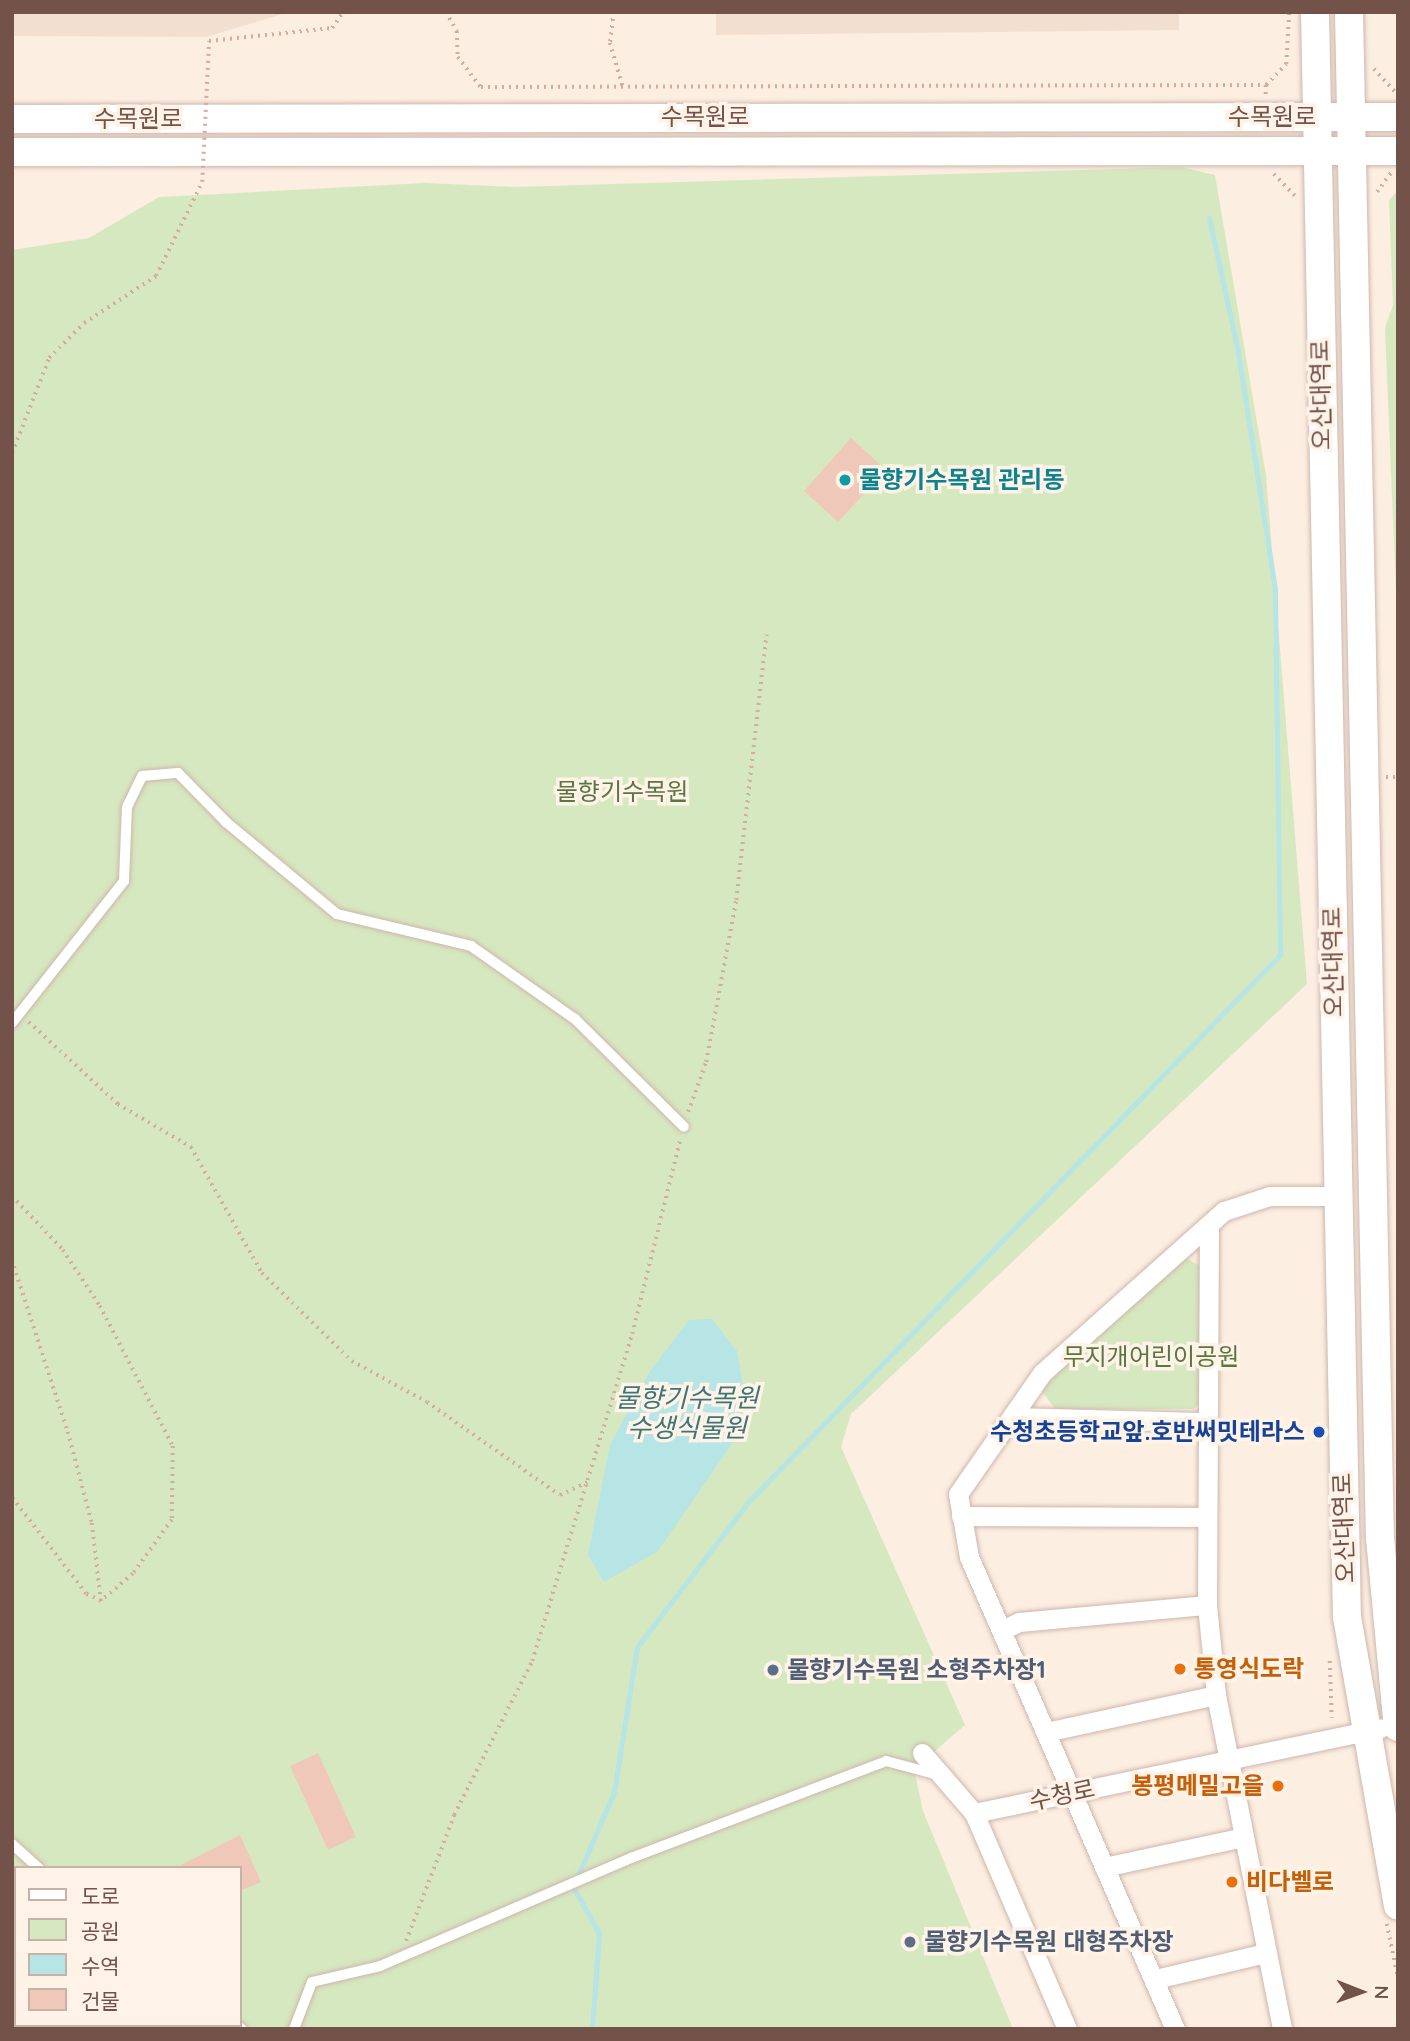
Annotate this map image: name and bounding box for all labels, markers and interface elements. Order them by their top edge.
street label: 수목원로 [661,103,749,131]
street label: 수목원로 [1228,103,1316,131]
street label: 수목원로 [94,105,182,133]
street label: 오산대역로 [1306,340,1336,450]
place label: 물향기수목원 관리동 [859,466,1064,494]
marker: 물향기수목원 관리동 [837,472,853,488]
park label: 물향기수목원 [556,778,688,806]
street label: 오산대역로 [1318,907,1348,1017]
park label: 무지개어린이공원 [1063,1343,1239,1371]
water label: 물향기수목원 수생식물원 [615,1382,759,1444]
place label: 수청초등학교앞.호반써밋테라스 [990,1418,1305,1446]
marker: 수청초등학교앞.호반써밋테라스 [1311,1424,1327,1440]
street label: 오산대역로 [1328,1472,1360,1584]
place label: 통영식도락 [1194,1655,1304,1683]
place label: 물향기수목원 소형주차장1 [787,1656,1046,1684]
marker: 통영식도락 [1172,1661,1188,1677]
marker: 물향기수목원 소형주차장1 [765,1662,781,1678]
place label: 봉평메밀고을 [1132,1772,1264,1800]
street label: 수청로 [1027,1774,1097,1816]
marker: 봉평메밀고을 [1270,1778,1286,1794]
legend [14,1866,242,2027]
place label: 비다벨로 [1246,1868,1334,1896]
marker: 비다벨로 [1224,1874,1240,1890]
text: 도로 [81,1883,120,1909]
text: 공원 [81,1918,120,1944]
place label: 물향기수목원 대형주차장 [924,1928,1174,1956]
marker: 물향기수목원 대형주차장 [902,1934,918,1950]
text: 수역 [81,1953,120,1979]
north arrow [1326,1957,1396,2027]
text: N [1370,1985,1394,2000]
text: 건물 [81,1988,120,2014]

